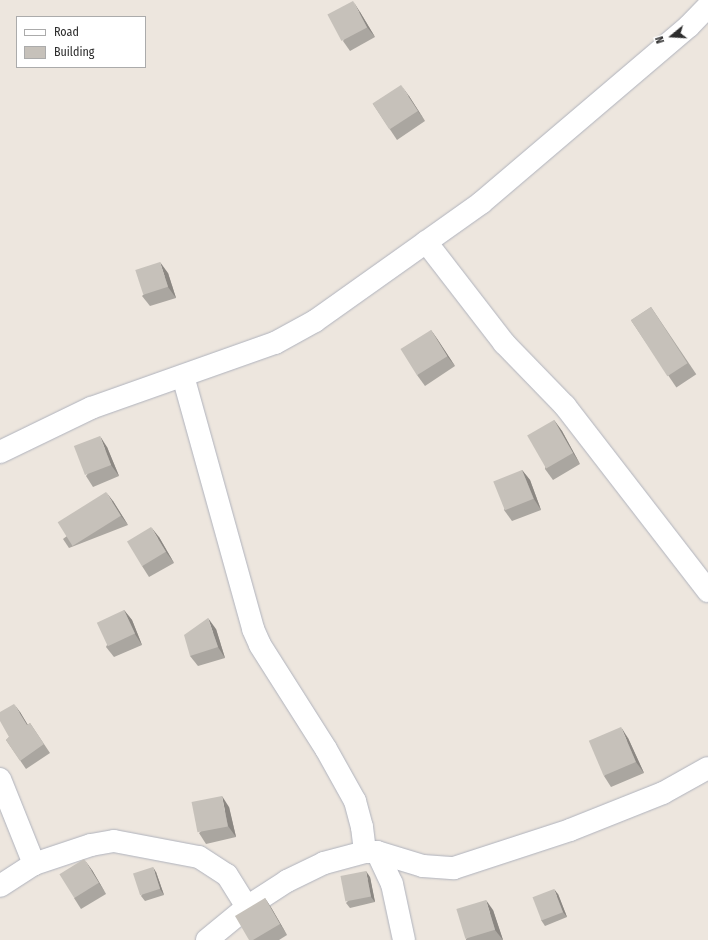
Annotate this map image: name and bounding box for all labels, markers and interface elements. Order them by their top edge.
legend [16,16,146,68]
north arrow [652,16,692,56]
text: Road [54,25,79,39]
text: N [653,35,667,45]
text: Building [54,45,94,59]

